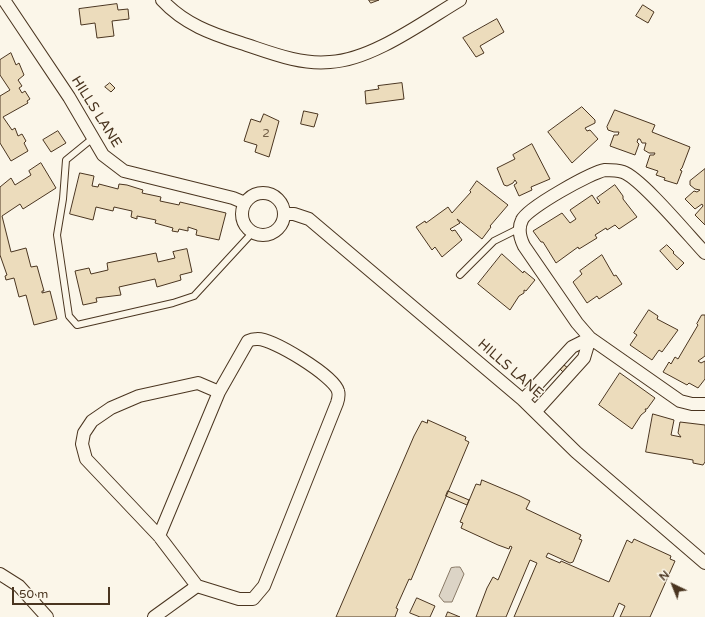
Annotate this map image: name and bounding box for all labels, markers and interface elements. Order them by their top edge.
street label: HILLS LANE [67,73,125,151]
house number: 2 [262,127,270,141]
street label: HILLS LANE [474,336,546,402]
north arrow [653,565,693,605]
text: N [657,568,672,584]
scale bar [14,579,112,605]
text: 50 m [19,587,48,601]

